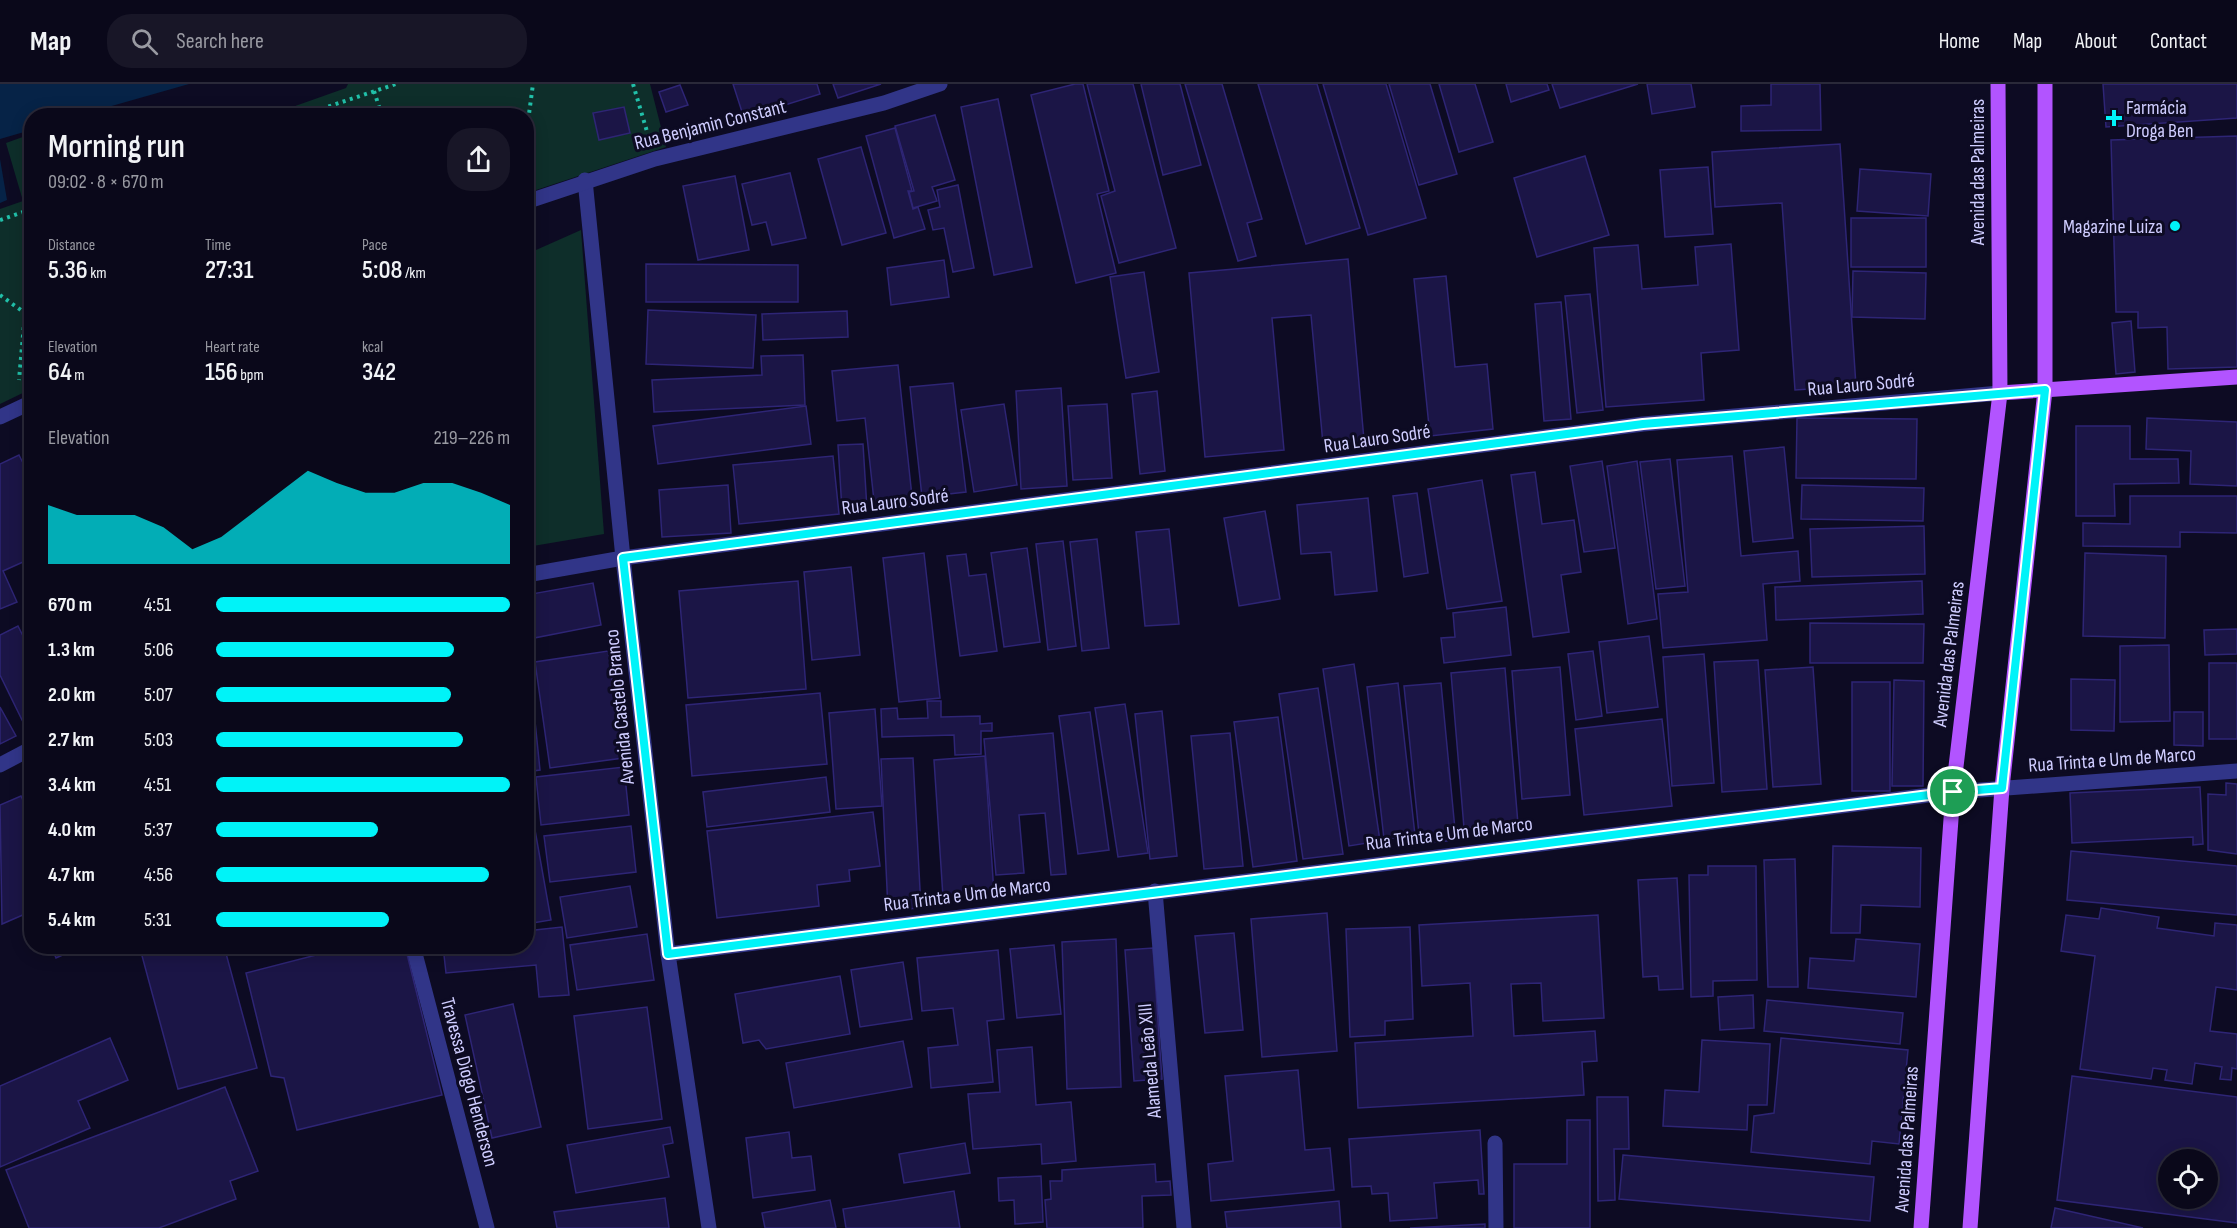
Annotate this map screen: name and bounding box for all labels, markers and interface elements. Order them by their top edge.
search box [107,14,527,68]
text: Map [30,25,71,58]
icon: search [128,25,161,58]
text: Search here [176,28,264,55]
text: Home [1939,29,1980,54]
text: Map [2013,29,2042,54]
text: About [2075,29,2117,54]
text: Contact [2150,29,2207,54]
street label: Rua Benjamin Constant [632,95,789,155]
place label: Farmácia Droga Ben [2126,96,2194,143]
street label: Avenida das Palmeiras [1966,99,1990,246]
marker: Farmácia Droga Ben [2107,111,2121,125]
text: Morning run [48,127,185,167]
button: share [447,128,510,191]
text: 09:02 · 8 × 670 m [48,170,164,194]
place label: Magazine Luiza [2063,215,2163,239]
marker: Magazine Luiza [2168,219,2182,233]
text: Distance [48,236,95,255]
text: Time [205,236,231,255]
text: Pace [362,236,387,255]
text: 5.36 [48,255,88,286]
text: 27:31 [205,255,253,286]
text: 5:08 [362,255,402,286]
text: km [88,264,107,283]
text: /km [402,264,426,283]
text: Elevation [48,338,97,357]
text: Heart rate [205,338,260,357]
text: kcal [362,338,383,357]
text: 64 [48,357,72,388]
text: 156 [205,357,238,388]
text: 342 [362,357,396,388]
text: m [72,366,85,385]
text: bpm [238,366,264,385]
street label: Rua Lauro Sodré [1806,368,1916,402]
street label: Rua Lauro Sodré [1322,420,1432,458]
text: Elevation [48,426,110,450]
text: 219–226 m [433,426,510,450]
street label: Rua Lauro Sodré [840,484,950,520]
street label: Avenida das Palmeiras [1928,580,1970,729]
text: 670 m [48,593,92,617]
text: 4:51 [144,593,171,617]
street label: Avenida Castelo Branco [600,628,640,787]
text: 1.3 km [48,638,95,662]
text: 5:06 [144,638,173,662]
text: 2.0 km [48,683,95,707]
text: 5:07 [144,683,173,707]
text: 2.7 km [48,728,94,752]
text: 5:03 [144,728,173,752]
street label: Rua Trinta e Um de Marco [2027,742,2197,778]
pin [1927,766,1978,817]
text: 3.4 km [48,773,96,797]
text: 4:51 [144,773,171,797]
icon: arrive [1936,775,1969,808]
street label: Rua Trinta e Um de Marco [1364,812,1534,856]
text: 4.0 km [48,818,96,842]
text: 5:37 [144,818,172,842]
text: 4.7 km [48,863,95,887]
text: 4:56 [144,863,173,887]
street label: Rua Trinta e Um de Marco [882,873,1052,917]
text: 5.4 km [48,908,96,932]
text: 5:31 [144,908,171,932]
street label: Travessa Diogo Henderson [435,995,503,1169]
street label: Alameda Leão XIII [1133,1002,1167,1120]
street label: Avenida das Palmeiras [1890,1065,1924,1214]
map controls [2158,1149,2218,1209]
button: locate [2158,1149,2218,1209]

